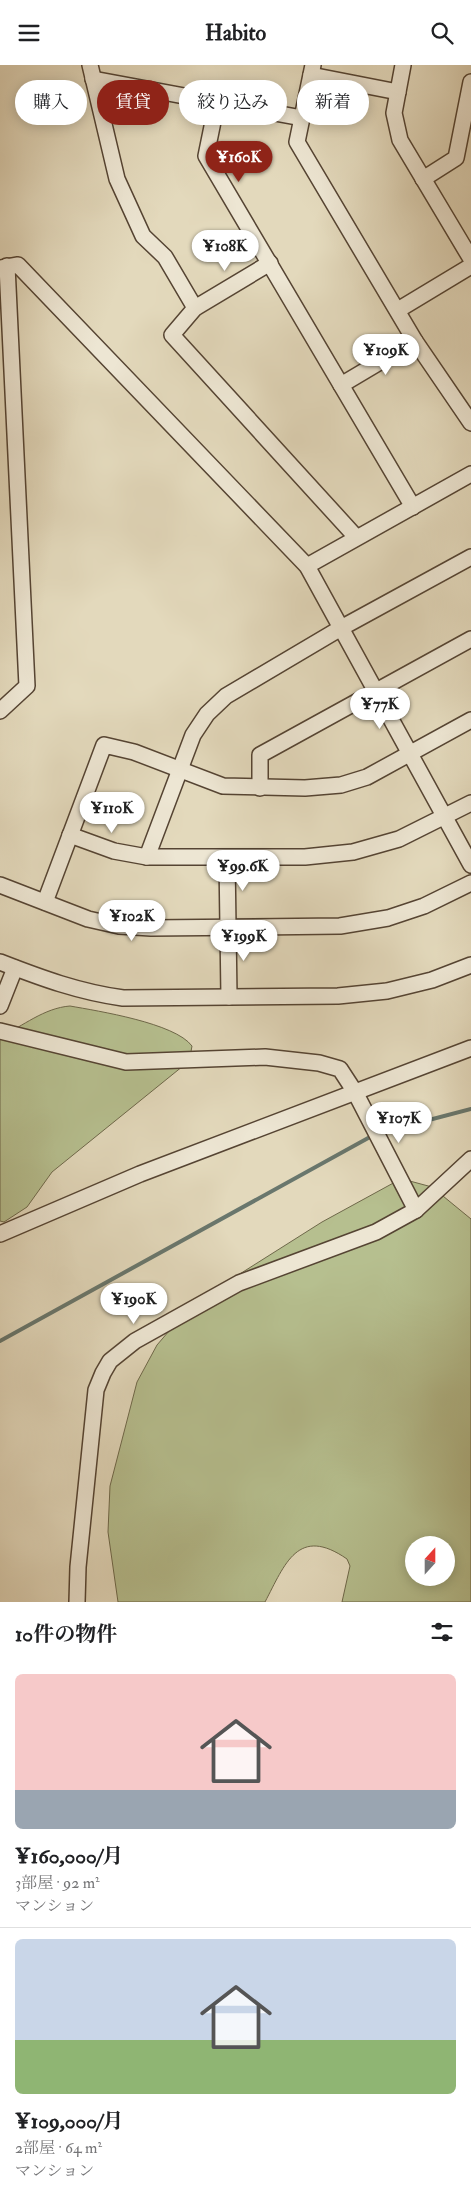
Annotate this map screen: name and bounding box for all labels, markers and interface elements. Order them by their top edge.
icon: menu [15,19,43,47]
text: Habito [205,19,266,47]
icon: search [428,19,456,47]
chip: 購入 [15,80,87,125]
chip: 賃貸 [97,80,169,125]
chip: 絞り込み [179,80,287,125]
chip: 新着 [297,80,369,125]
pin: ¥160K [204,141,274,183]
text: ¥160K [216,147,262,167]
pin: ¥108K [190,229,260,272]
text: ¥108K [203,236,247,256]
pin: ¥109K [351,333,421,376]
text: ¥109K [363,340,409,360]
pin: ¥77K [350,687,410,730]
text: ¥77K [361,694,399,714]
pin: ¥110K [77,791,147,834]
text: ¥110K [91,798,133,818]
pin: ¥99.6K [202,849,284,892]
text: ¥99.6K [218,856,268,876]
pin: ¥102K [97,899,167,942]
text: ¥102K [109,906,155,926]
pin: ¥199K [209,919,279,962]
text: ¥199K [221,926,267,946]
pin: ¥107K [364,1101,434,1144]
text: ¥107K [377,1108,421,1128]
pin: ¥190K [99,1283,169,1325]
text: ¥190K [111,1289,157,1309]
north arrow [405,1536,455,1586]
map controls [405,1536,455,1586]
icon: filters [428,1618,456,1646]
text: 10件の物件 [15,1621,117,1648]
icon: home [191,1706,281,1796]
text: ¥160,000/月 [15,1843,123,1870]
text: 3部屋 · 92 m² [15,1873,100,1893]
text: マンション [15,1896,94,1916]
icon: home [191,1972,281,2062]
text: ¥109,000/月 [15,2108,123,2135]
text: 2部屋 · 64 m² [15,2138,102,2158]
text: マンション [15,2161,94,2181]

